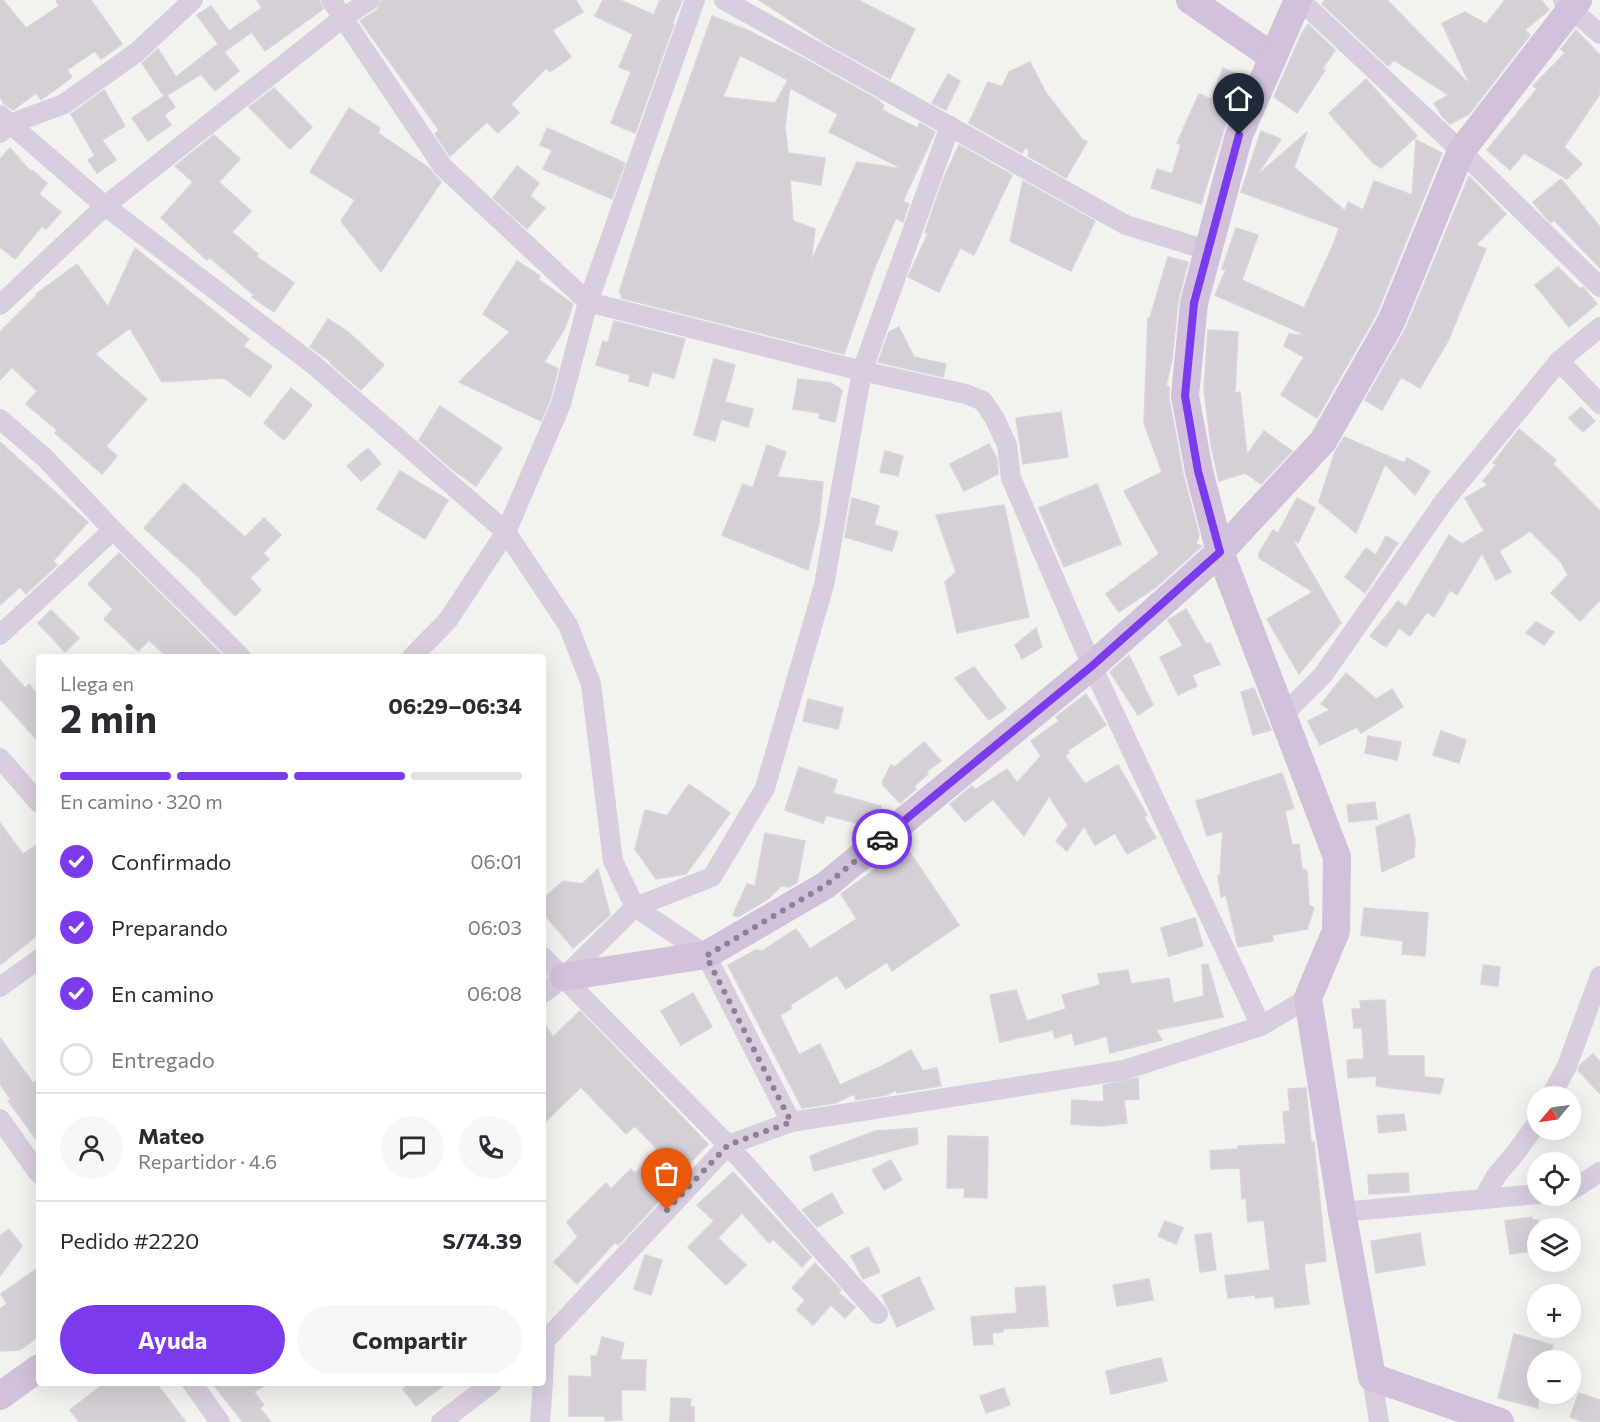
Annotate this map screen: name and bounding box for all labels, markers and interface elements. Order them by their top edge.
pin [1213,73,1264,135]
icon: home [1222,82,1255,115]
text: Llega en [60,671,134,695]
text: 06:29–06:34 [388,692,522,719]
text: 2 min [60,693,157,741]
text: En camino · 320 m [60,789,223,813]
courier [852,809,912,869]
icon: car [866,823,899,856]
icon: check [60,845,93,878]
text: Confirmado [111,848,232,875]
text: 06:01 [470,849,522,873]
icon: check [60,911,93,944]
text: Preparando [111,914,228,941]
text: 06:03 [468,915,522,939]
icon: check [60,977,93,1010]
text: En camino [111,980,214,1007]
text: 06:08 [467,981,522,1005]
text: Entregado [111,1046,215,1073]
north arrow [1527,1086,1581,1140]
map controls [1527,1086,1581,1404]
button: person [60,1116,123,1179]
button: chat [381,1116,444,1179]
button: phone [459,1116,522,1179]
text: Mateo [138,1122,205,1149]
pin [641,1148,692,1210]
text: Repartidor · 4.6 [138,1149,277,1173]
button: locate [1527,1152,1581,1206]
icon: bag [650,1157,683,1190]
button: layers [1527,1218,1581,1272]
text: Pedido #2220 [60,1227,199,1254]
text: S/74.39 [442,1227,522,1254]
button: + [1527,1284,1581,1338]
button: Ayuda [60,1305,285,1374]
button: Compartir [297,1305,522,1374]
button: − [1527,1350,1581,1404]

